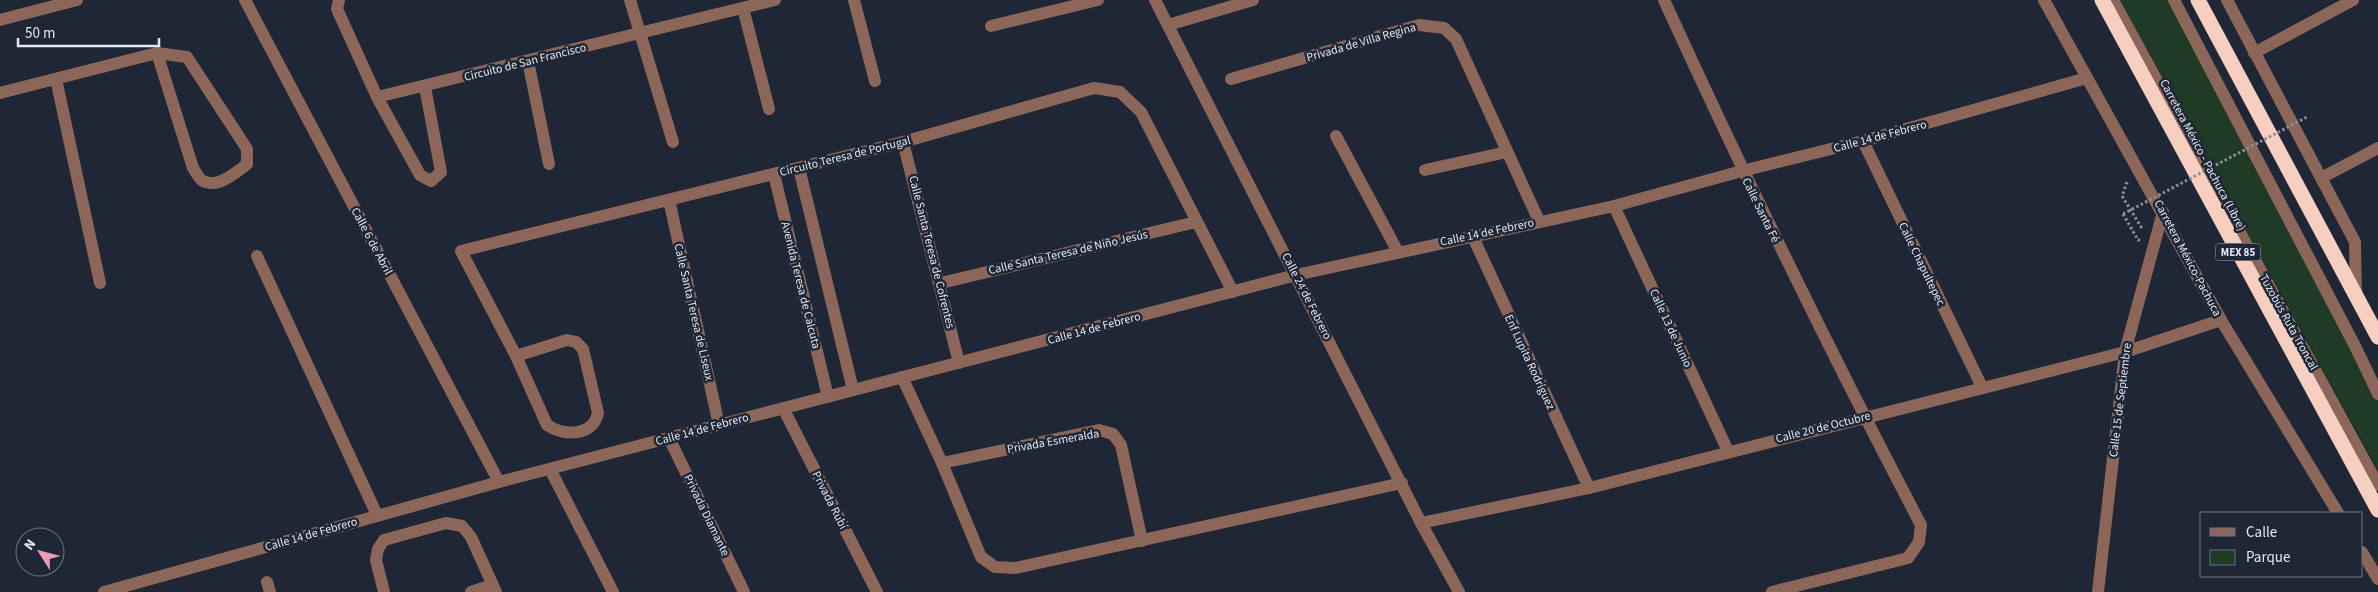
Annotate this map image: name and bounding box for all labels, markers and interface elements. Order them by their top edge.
scale bar [18,15,159,47]
street label: Privada de Villa Regina [1304,19,1418,66]
text: 50 m [25,23,55,44]
street label: Circuito de San Francisco [462,39,588,86]
street label: Carretera México - Pachuca (Libre) [2155,76,2250,234]
street label: Calle 14 de Febrero [1832,116,1929,157]
street label: Circuito Teresa de Portugal [778,132,912,181]
street label: Calle Santa Teresa de Cofrentes [904,174,959,330]
street label: Calle Santa Fé [1737,175,1784,246]
street label: Carretera México-Pachuca [2150,197,2226,320]
street label: Calle 6 de Abril [347,205,396,278]
street label: Calle 14 de Febrero [1439,214,1536,251]
street label: Avenida Teresa de Calcuta [776,220,825,350]
street label: Calle Chapultepec [1894,220,1949,309]
street label: Calle Santa Teresa de Niño Jesús [987,226,1150,279]
street label: Calle Santa Teresa de Liseux [669,242,718,383]
road number: MEX 85 [2216,243,2260,260]
street label: Calle 24 de Febrero [1277,250,1336,343]
street label: Tuzobús Ruta Troncal [2255,271,2322,373]
street label: Calle 13 de Junio [1645,286,1696,370]
street label: Calle 14 de Febrero [1046,308,1143,349]
street label: Enf Lupita Rodríguez [1500,312,1559,413]
street label: Calle 15 de Septiembre [2105,342,2136,458]
street label: Calle 20 de Octubre [1774,407,1872,447]
street label: Calle 14 de Febrero [654,409,751,450]
street label: Privada Esmeralda [1006,425,1101,458]
street label: Privada Rubí [808,468,852,533]
street label: Privada Diamante [679,471,734,559]
legend [2200,512,2363,577]
street label: Calle 14 de Febrero [263,513,359,556]
text: Calle [2246,522,2277,543]
north arrow [15,527,65,577]
text: N [19,535,41,555]
text: Parque [2246,547,2290,568]

